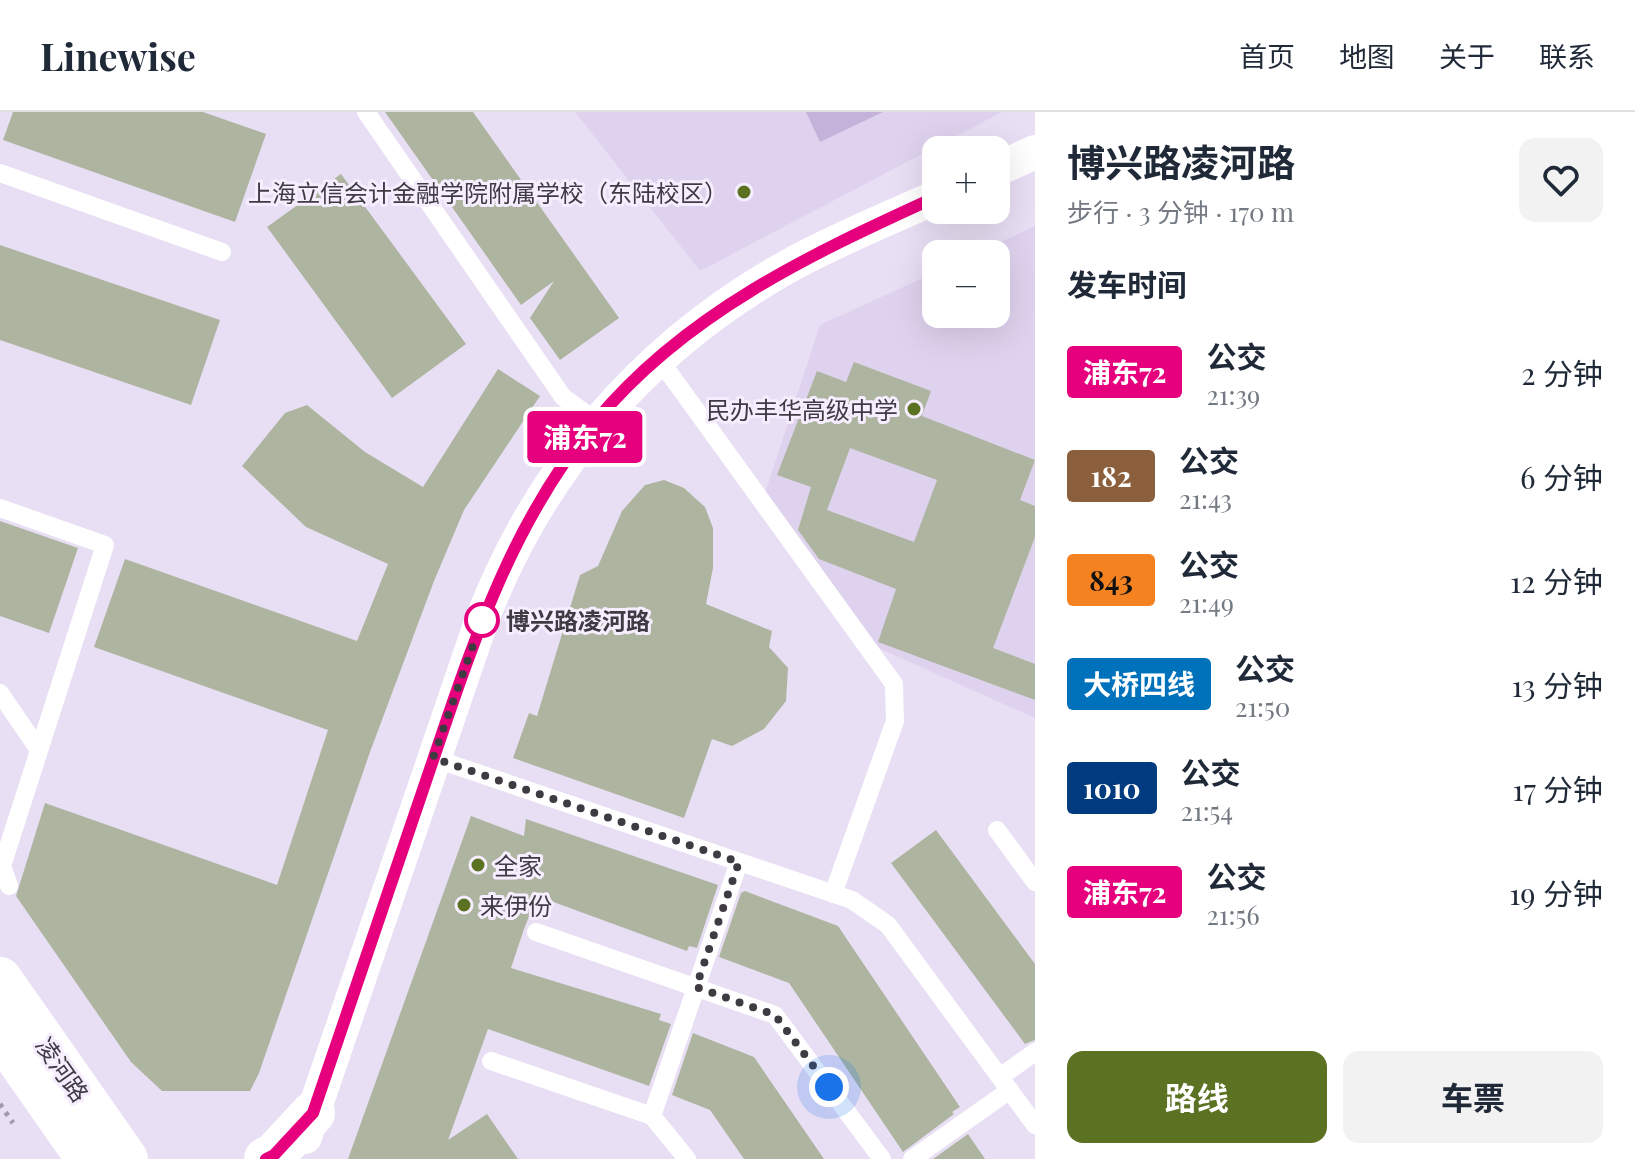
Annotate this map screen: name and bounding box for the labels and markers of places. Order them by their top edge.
place label: 上海立信会计金融学院附属学校（东陆校区） [248,176,728,208]
marker: 上海立信会计金融学院附属学校（东陆校区） [735,183,753,201]
place label: 民办丰华高级中学 [706,393,898,425]
marker: 民办丰华高级中学 [905,400,923,418]
marker: 博兴路凌河路 [465,603,499,637]
place label: 博兴路凌河路 [506,604,650,636]
place label: 全家 [494,849,542,881]
marker: 全家 [469,856,487,874]
place label: 来伊份 [480,889,552,921]
marker: 来伊份 [455,896,473,914]

